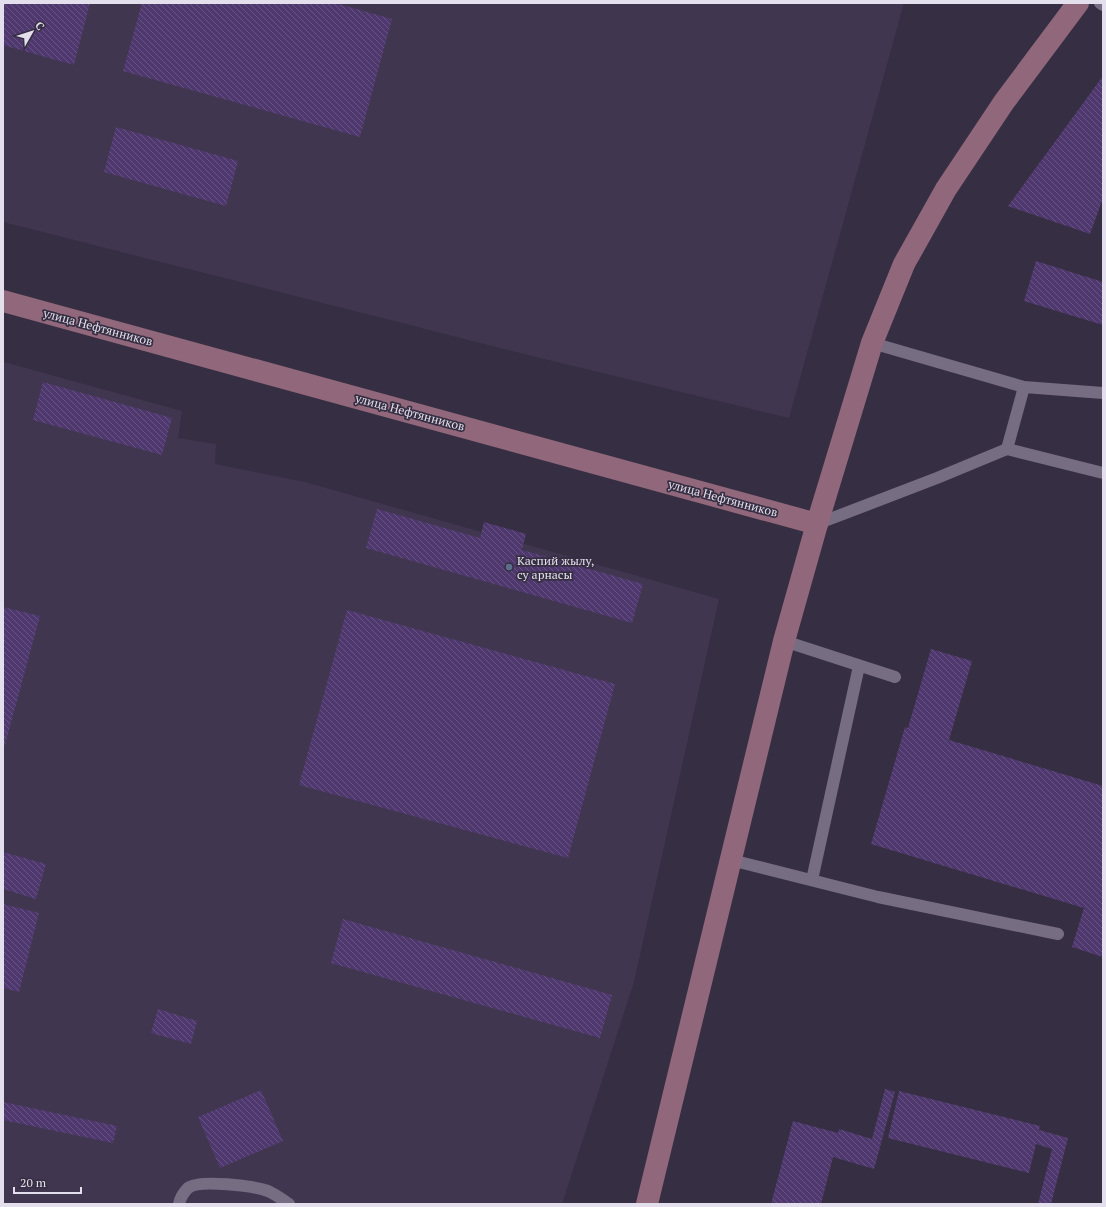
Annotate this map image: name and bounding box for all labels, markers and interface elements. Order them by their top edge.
north arrow [12,12,52,52]
text: С [32,19,47,33]
street label: улица Нефтянников [41,305,154,349]
street label: улица Нефтянников [353,390,466,434]
street label: улица Нефтянников [666,476,779,520]
place label: Каспий жылу, су арнасы [517,553,594,582]
marker: Каспий жылу, су арнасы [504,562,514,572]
scale bar [14,1169,81,1195]
text: 20 m [20,1175,47,1190]

